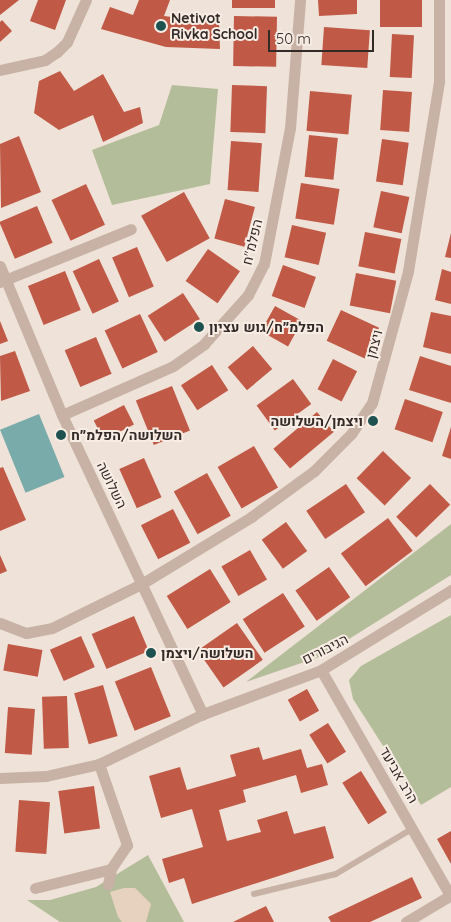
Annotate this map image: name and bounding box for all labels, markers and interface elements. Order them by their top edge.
place label: Netivot Rivka School [171,10,258,42]
marker: Netivot Rivka School [155,20,167,32]
scale bar [271,20,377,52]
text: 50 m [276,29,311,48]
street label: הפלמ"ח [238,217,266,267]
place label: הפלמ״ח/גוש עציון [209,319,324,335]
marker: הפלמ״ח/גוש עציון [193,321,205,333]
street label: ויצמן [362,328,386,360]
place label: ויצמן/השלושה [270,413,363,429]
marker: ויצמן/השלושה [367,415,379,427]
place label: השלושה/הפלמ״ח [71,427,182,443]
marker: השלושה/הפלמ״ח [55,429,67,441]
street label: השלושה [93,459,131,511]
street label: הגיבורים [299,630,351,668]
place label: השלושה/ויצמן [161,645,254,661]
marker: השלושה/ויצמן [145,647,157,659]
street label: הרב אביעד [376,744,422,806]

